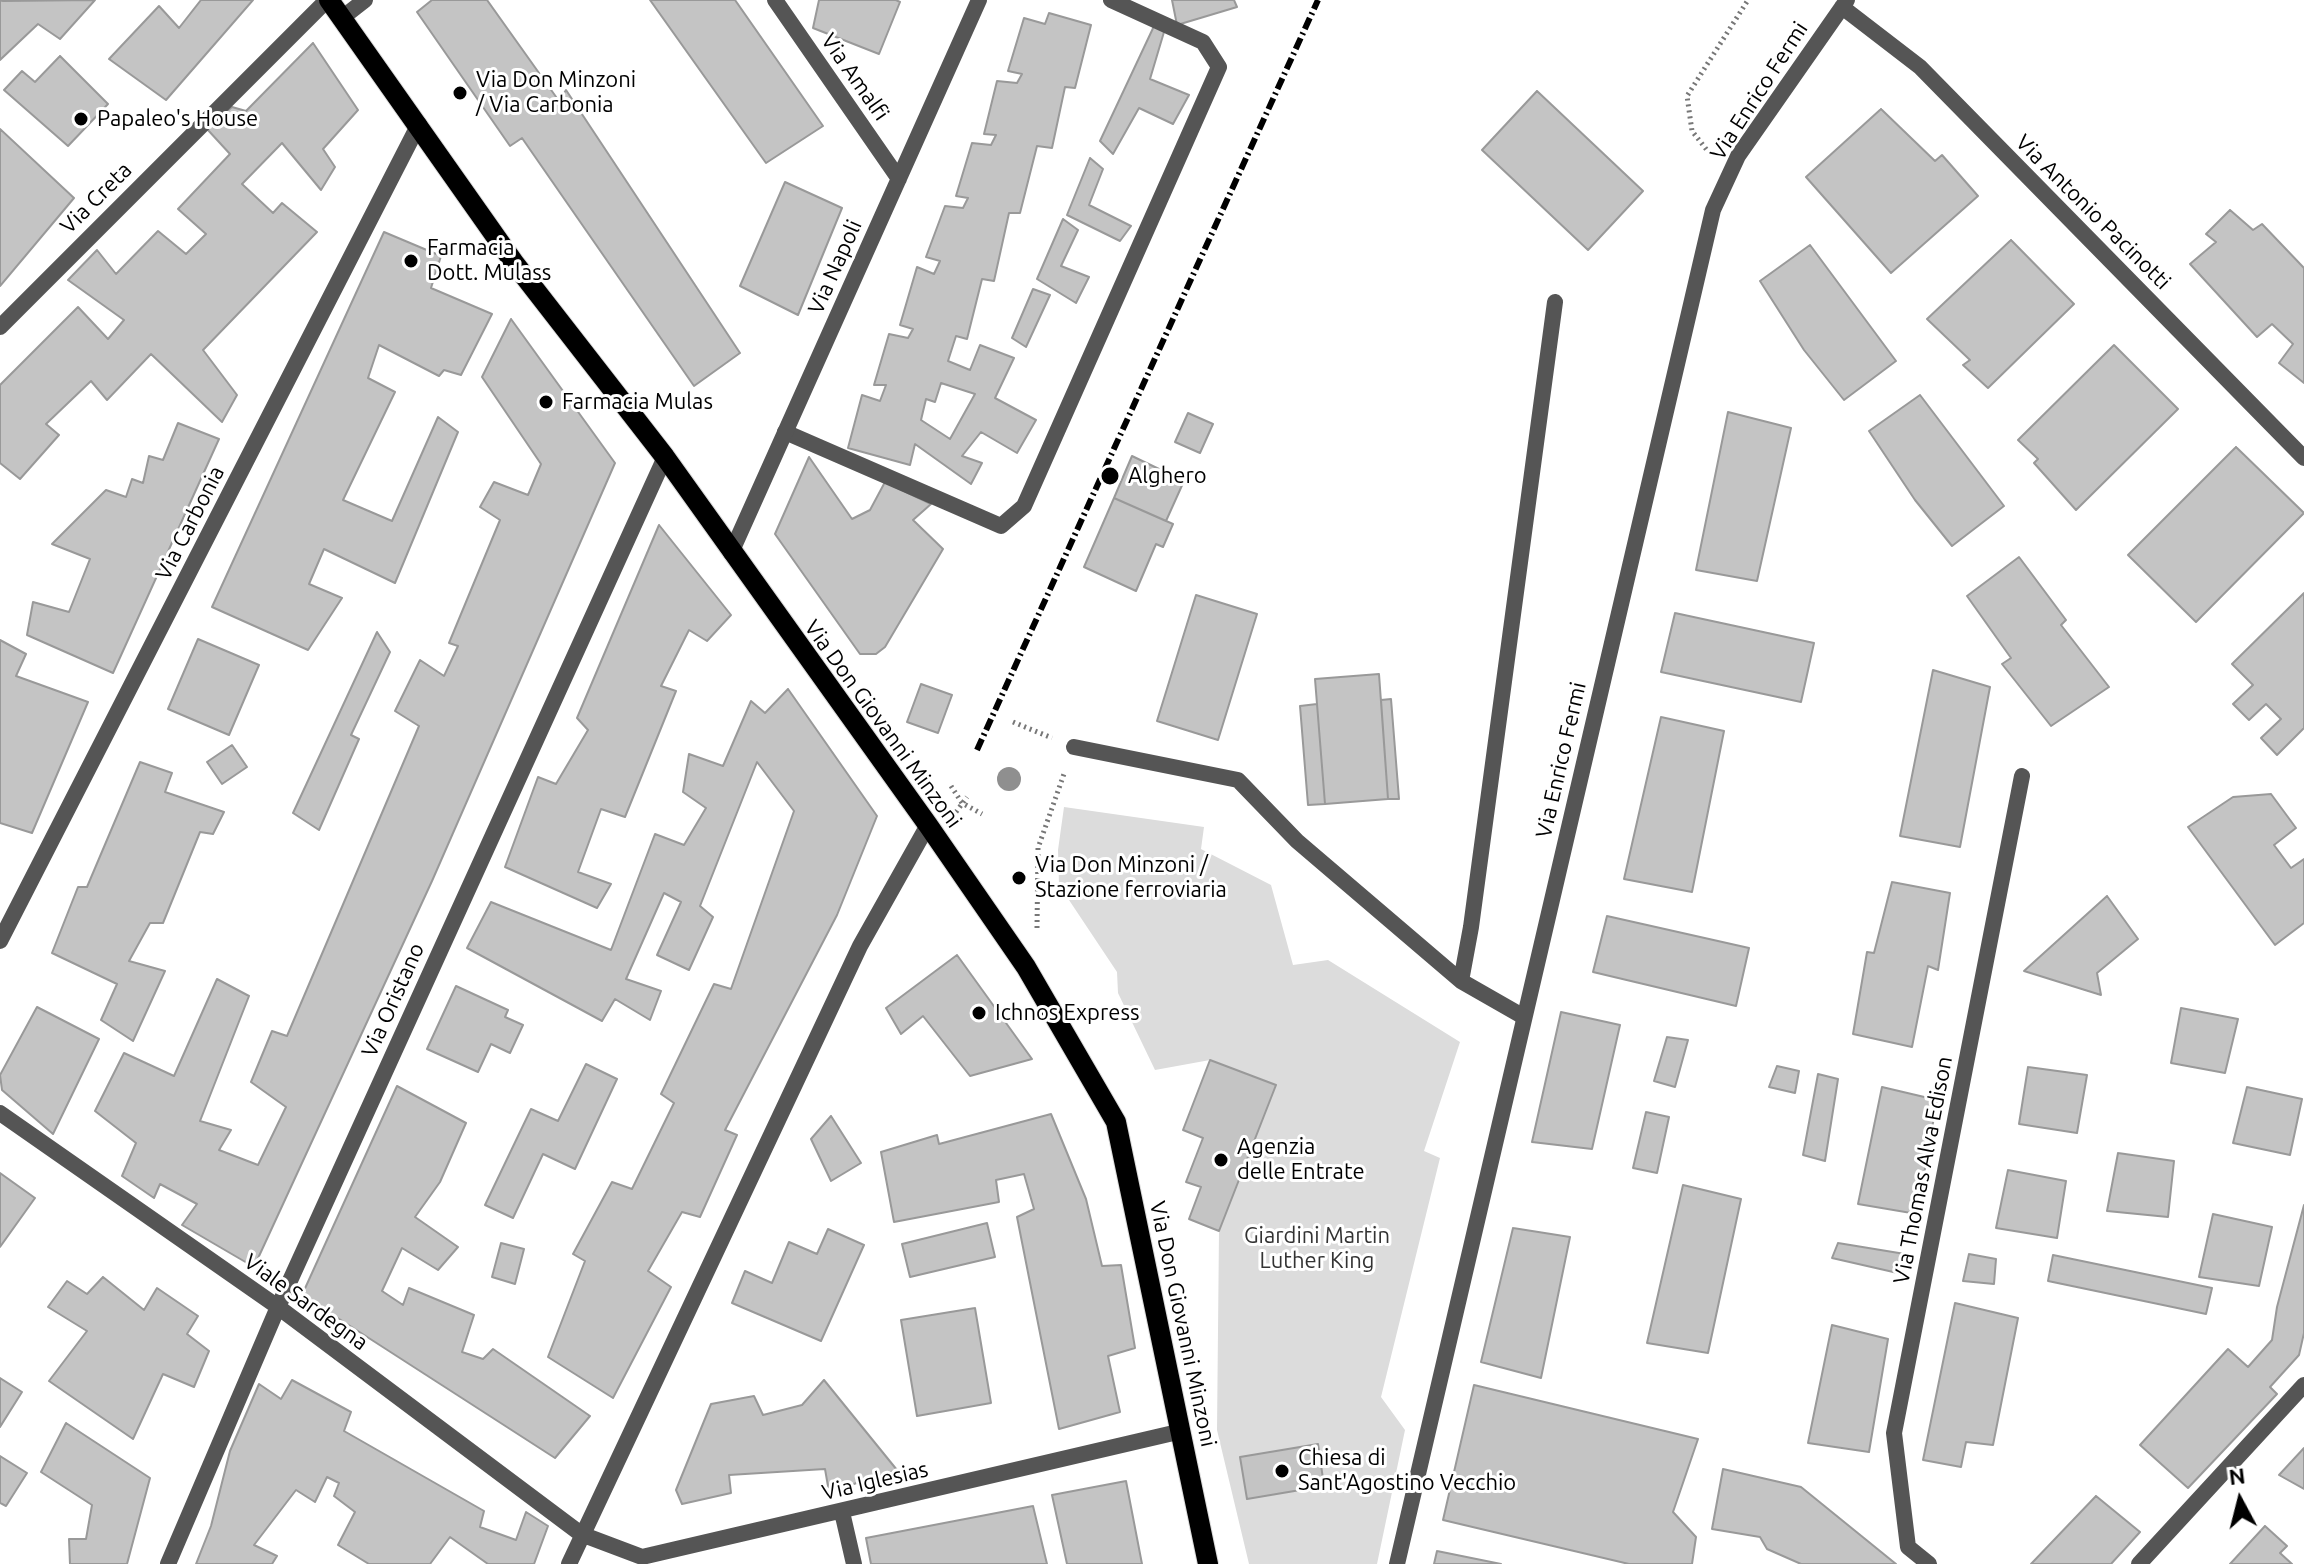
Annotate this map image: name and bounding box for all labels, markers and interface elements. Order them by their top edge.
street label: Via Enrico Fermi [1705,17,1813,165]
street label: Via Amalfi [815,28,895,126]
place label: Via Don Minzoni / Via Carbonia [476,67,636,118]
marker: Via Don Minzoni / Via Carbonia [451,84,469,102]
place label: Papaleo's House [97,106,258,132]
marker: Papaleo's House [72,110,90,128]
street label: Via Antonio Pacinotti [2010,129,2176,295]
street label: Via Creta [55,157,137,239]
street label: Via Napoli [803,216,867,318]
place label: Farmacia Dott. Mulass [427,235,551,286]
marker: Farmacia Dott. Mulass [402,252,420,270]
place label: Farmacia Mulas [562,389,713,415]
marker: Farmacia Mulas [537,393,555,411]
street label: Via Carbonia [150,462,230,584]
place label: Alghero [1128,463,1207,489]
marker: Alghero [1099,465,1121,487]
street label: Via Don Giovanni Minzoni [799,615,967,833]
street label: Via Enrico Fermi [1530,679,1592,841]
place label: Via Don Minzoni / Stazione ferroviaria [1035,852,1227,904]
marker: Via Don Minzoni / Stazione ferroviaria [1010,869,1028,887]
street label: Via Oristano [356,939,430,1061]
place label: Ichnos Express [995,1000,1140,1026]
marker: Ichnos Express [970,1004,988,1022]
street label: Via Thomas Alva Edison [1888,1054,1958,1286]
place label: Agenzia delle Entrate [1237,1134,1365,1186]
marker: Agenzia delle Entrate [1212,1151,1230,1169]
street label: Via Don Giovanni Minzoni [1144,1199,1222,1449]
park label: Giardini Martin Luther King [1244,1223,1390,1274]
street label: Viale Sardegna [239,1248,373,1356]
place label: Chiesa di Sant'Agostino Vecchio [1298,1445,1516,1496]
street label: Via Iglesias [819,1456,931,1506]
north arrow [2200,1460,2280,1540]
marker: Chiesa di Sant'Agostino Vecchio [1273,1462,1291,1480]
text: N [2227,1462,2247,1489]

